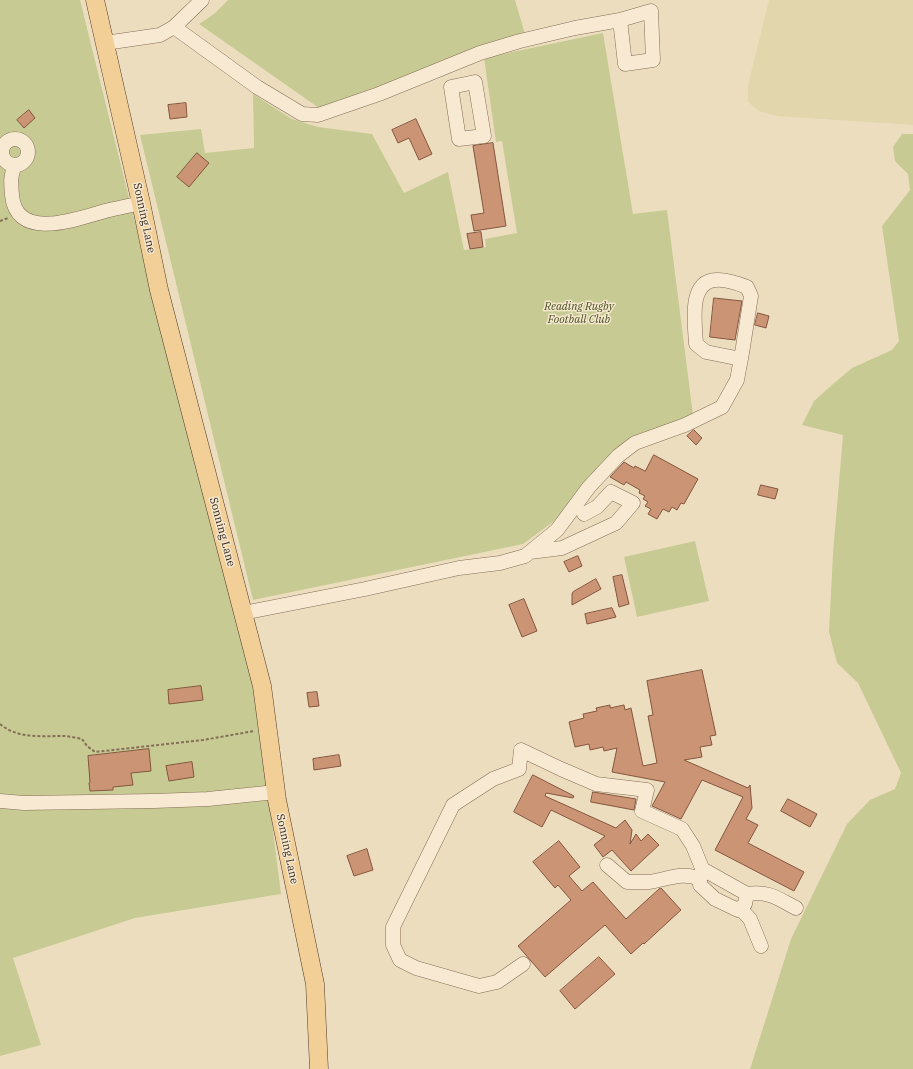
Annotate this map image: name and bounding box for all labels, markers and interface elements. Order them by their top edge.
street label: Sonning Lane [130,182,158,254]
park label: Reading Rugby Football Club [544,300,614,326]
street label: Sonning Lane [206,496,238,568]
street label: Sonning Lane [273,813,301,885]

